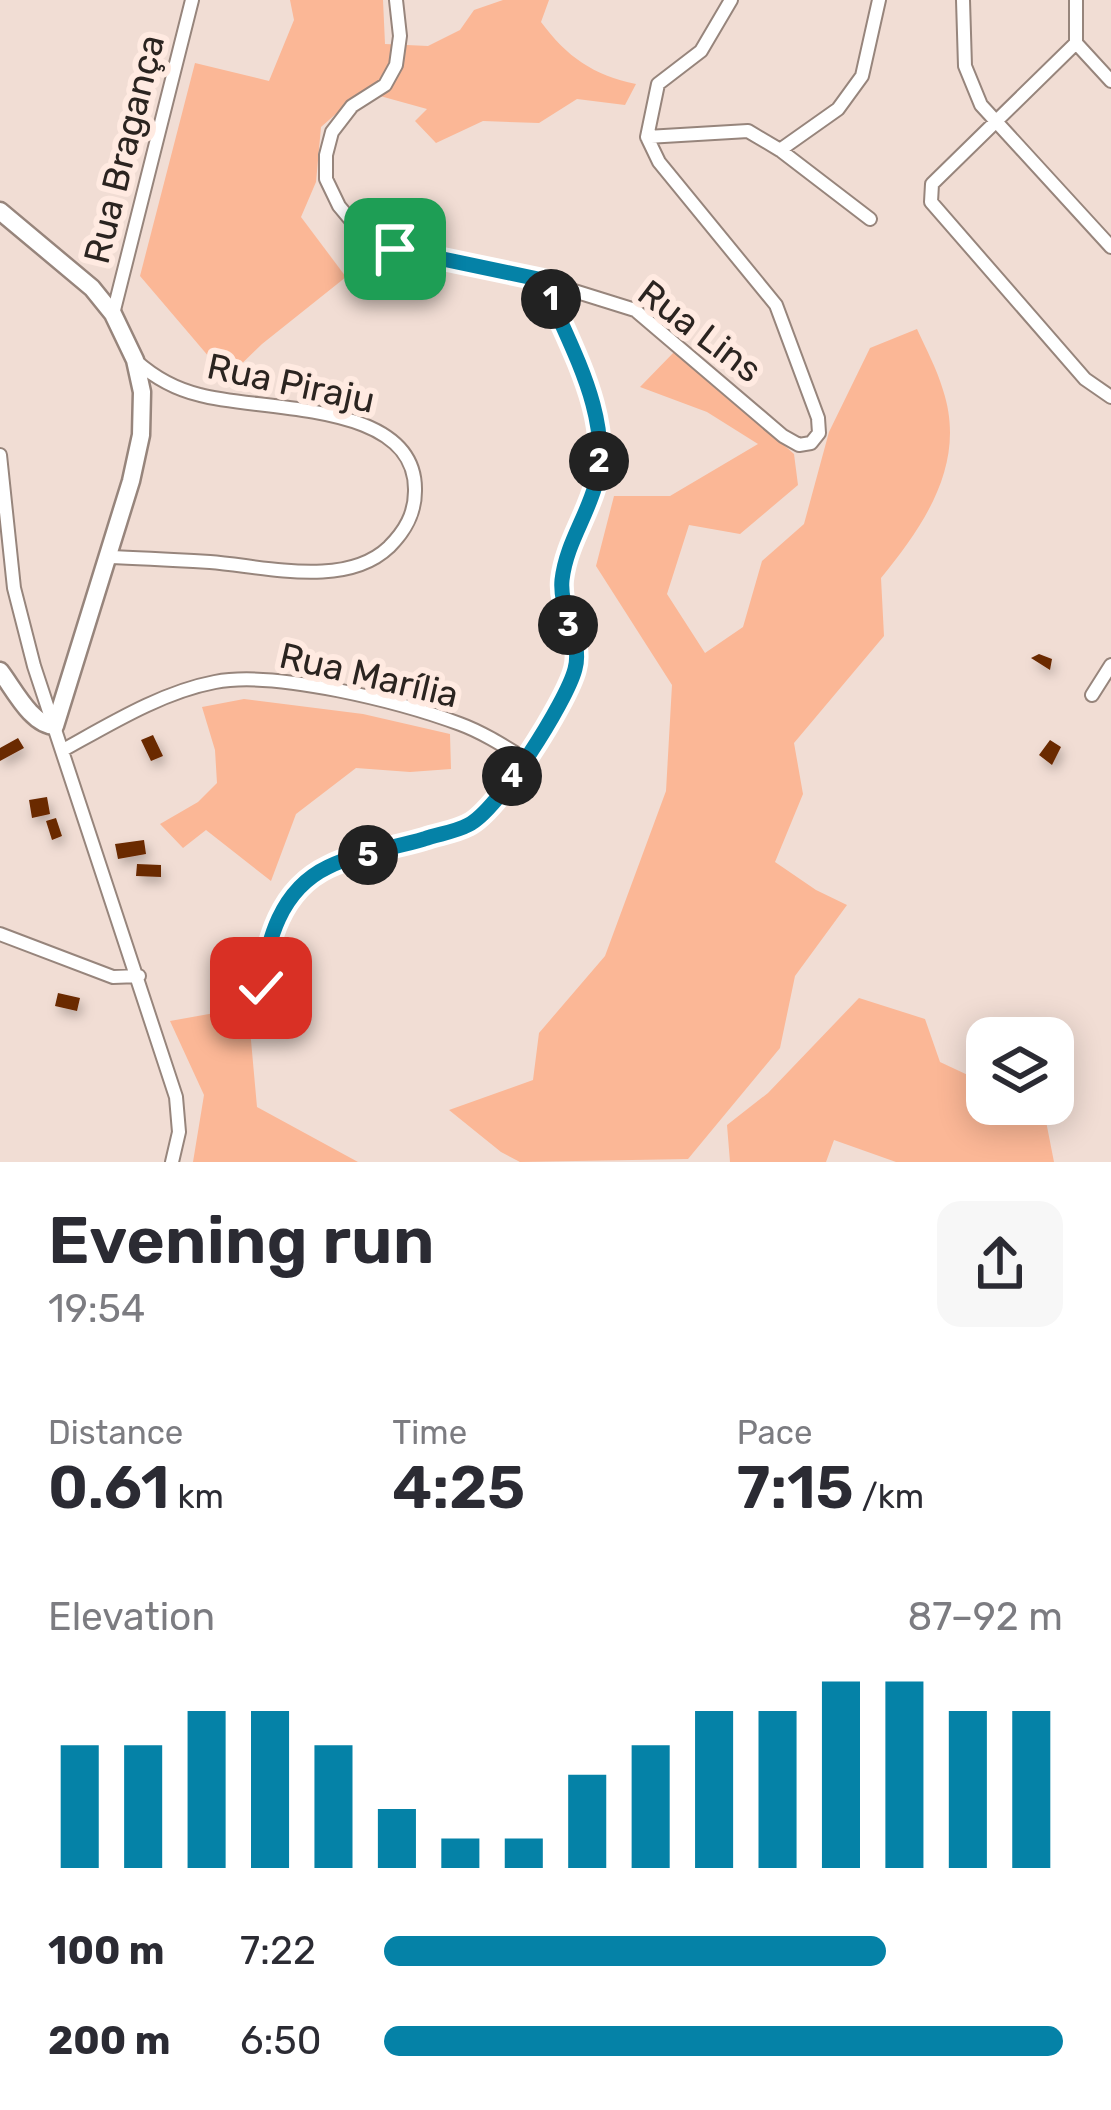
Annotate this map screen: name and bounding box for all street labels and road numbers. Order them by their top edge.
street label: Rua Bragança [75,30,173,268]
street label: Rua Lins [630,271,770,391]
street label: Rua Piraju [203,344,379,422]
street label: Rua Marília [275,634,463,716]

